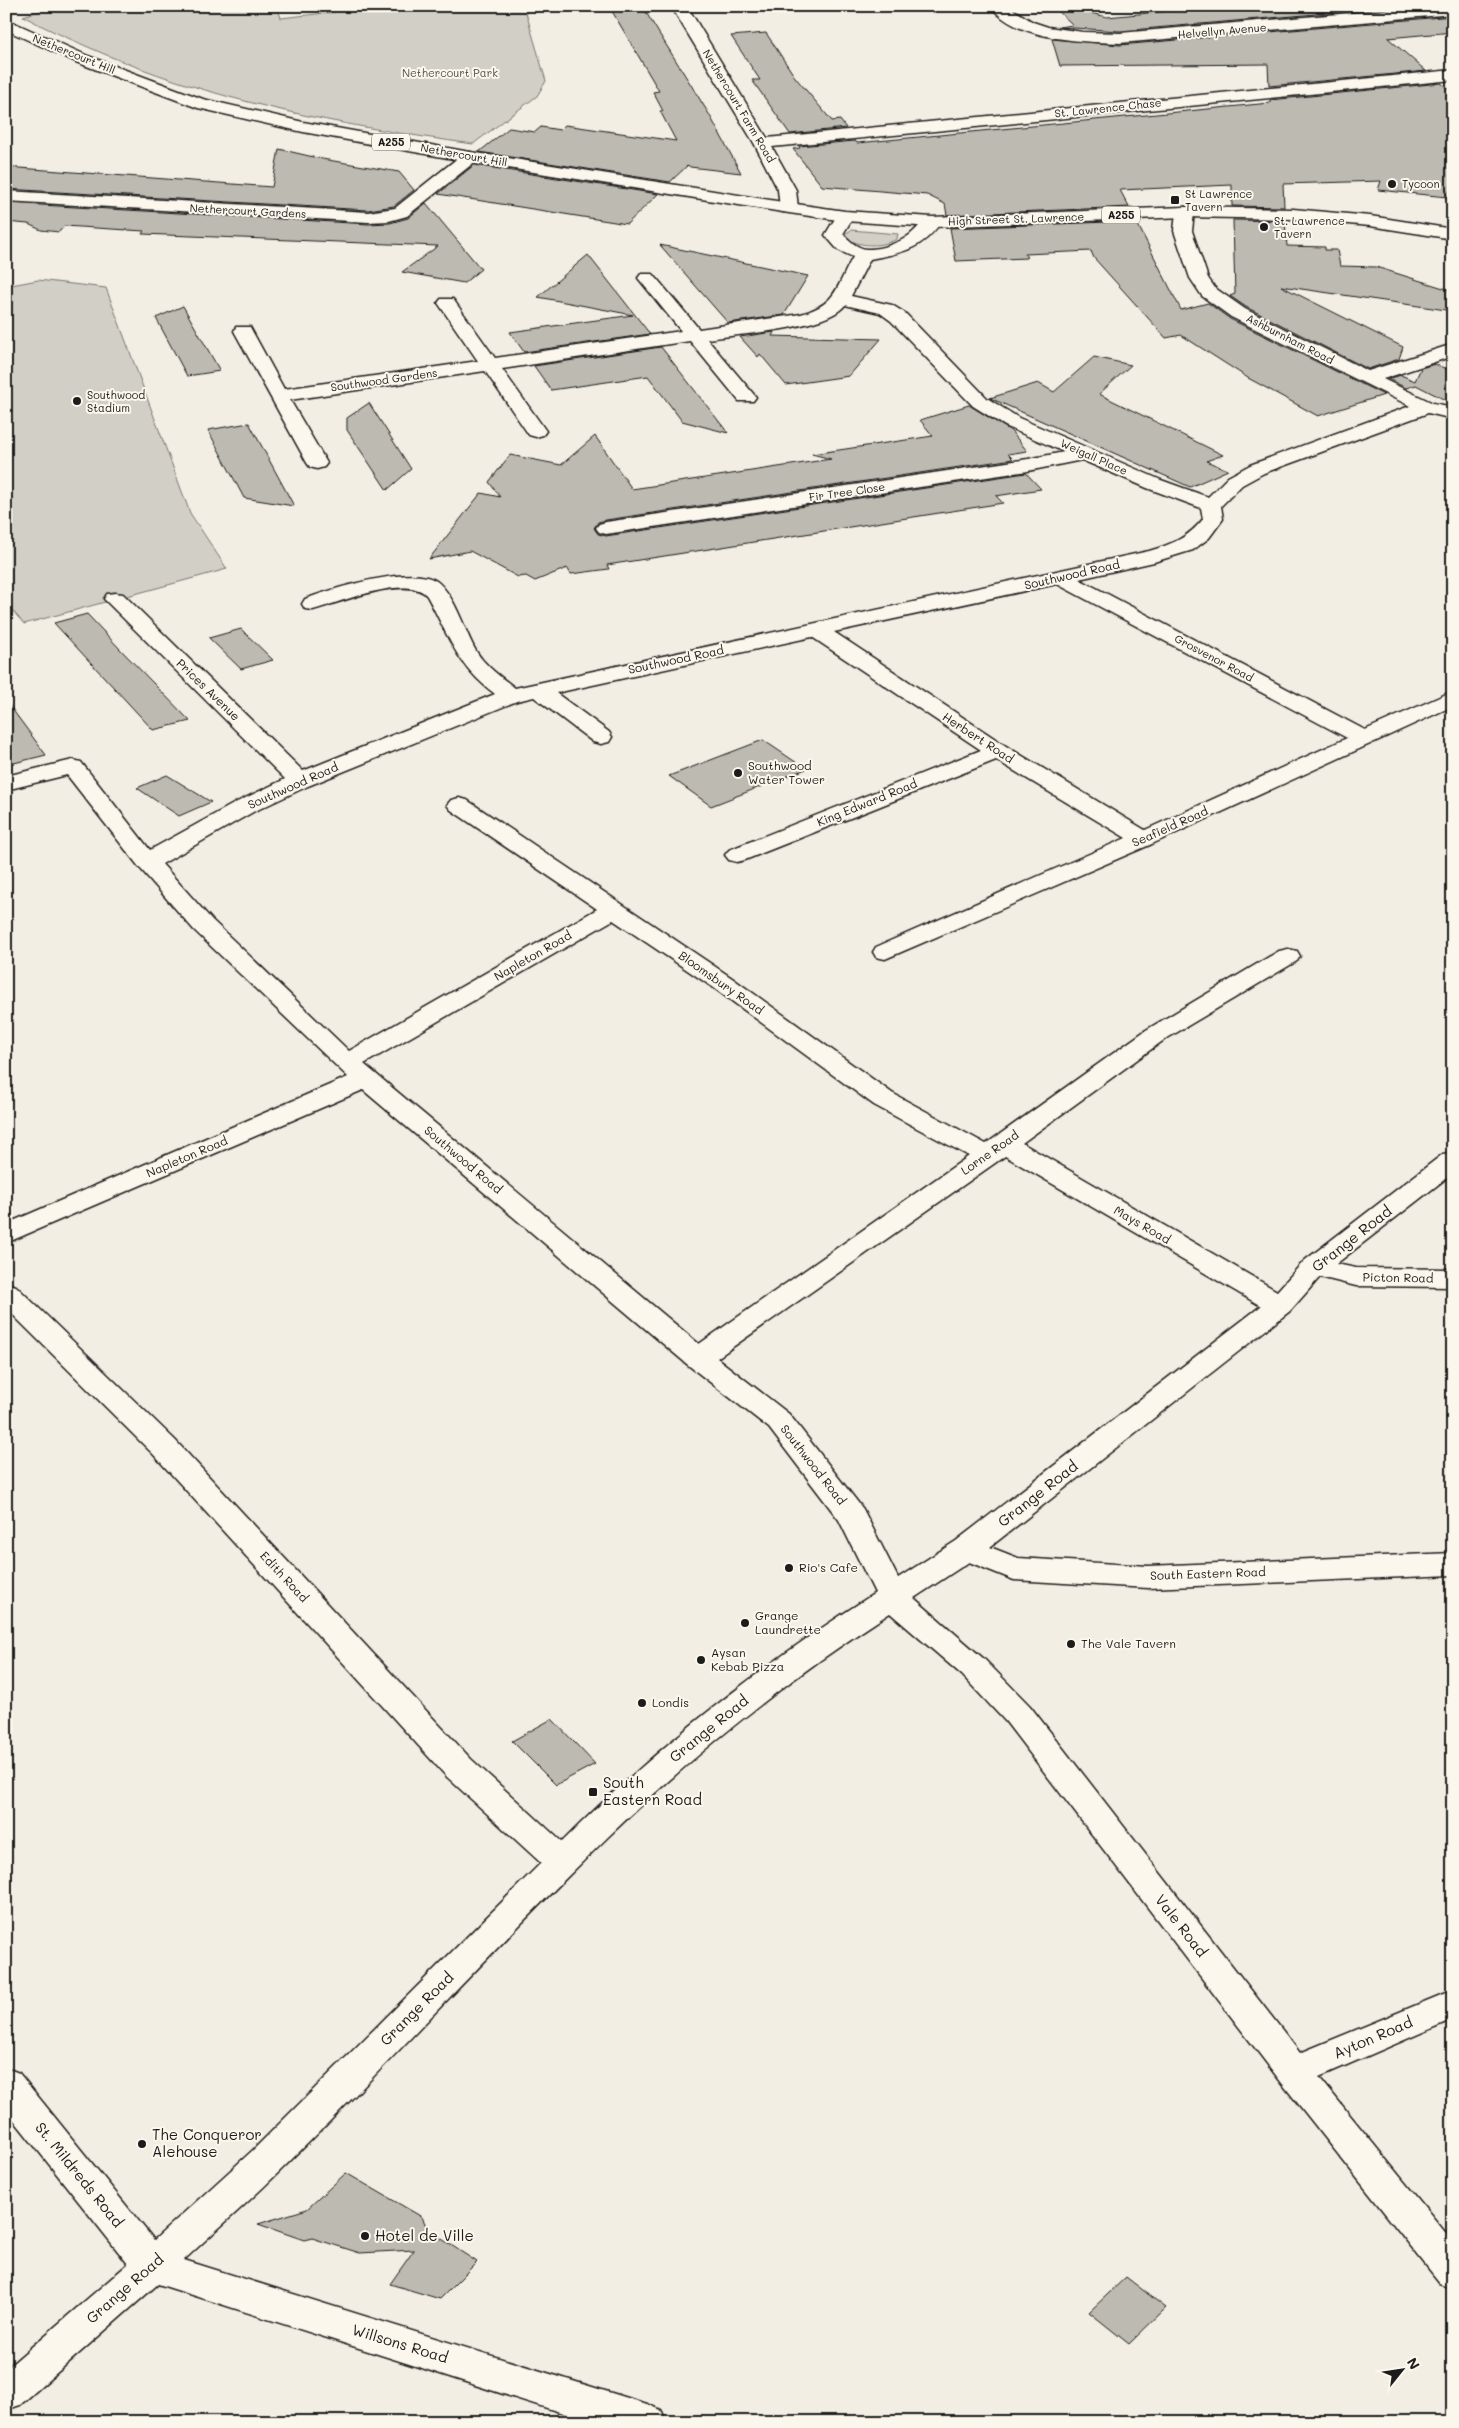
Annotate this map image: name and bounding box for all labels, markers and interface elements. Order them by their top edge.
street label: Helvellyn Avenue [1177,19,1267,42]
street label: Nethercourt Hill [31,30,118,77]
street label: Nethercourt Farm Road [700,46,779,165]
park label: Nethercourt Park [402,65,498,80]
street label: St. Lawrence Chase [1054,94,1162,121]
road number: A255 [372,134,410,150]
street label: Nethercourt Hill [419,139,509,170]
place label: Tycoon [1402,176,1439,191]
marker: Tycoon [1386,178,1398,190]
place label: St Lawrence Tavern [1185,186,1253,214]
marker: St Lawrence Tavern [1169,194,1181,206]
street label: Nethercourt Gardens [189,200,307,221]
road number: A255 [1102,206,1140,224]
street label: High Street St. Lawrence [947,209,1085,228]
place label: St. Lawrence Tavern [1274,213,1345,241]
marker: St. Lawrence Tavern [1258,221,1270,233]
street label: Ashburnham Road [1244,310,1337,367]
street label: Southwood Gardens [330,365,438,394]
place label: Southwood Stadium [87,387,145,415]
marker: Southwood Stadium [71,395,83,407]
street label: Weigall Place [1058,435,1130,478]
street label: Fir Tree Close [808,479,886,504]
street label: Southwood Road [1023,555,1121,593]
street label: Grosvenor Road [1172,630,1256,685]
street label: Southwood Road [627,641,725,677]
street label: Prices Avenue [173,655,244,724]
street label: Herbert Road [940,708,1018,766]
place label: Southwood Water Tower [748,757,825,787]
street label: Southwood Road [245,758,341,812]
marker: Southwood Water Tower [732,767,744,779]
street label: King Edward Road [814,774,920,830]
street label: Seafield Road [1129,802,1211,850]
street label: Napleton Road [491,926,574,984]
street label: Bloomsbury Road [676,947,768,1018]
street label: Southwood Road [421,1122,506,1197]
street label: Lorne Road [957,1126,1022,1178]
street label: Napleton Road [143,1132,230,1180]
street label: Mays Road [1111,1201,1174,1247]
street label: Grange Road [1307,1201,1396,1276]
street label: Picton Road [1362,1268,1434,1286]
street label: Southwood Road [778,1421,850,1508]
street label: Grange Road [993,1456,1082,1531]
street label: Edith Road [257,1547,313,1605]
place label: Rio's Cafe [799,1559,858,1575]
marker: Rio's Cafe [783,1562,795,1574]
street label: South Eastern Road [1150,1563,1266,1583]
place label: Grange Laundrette [755,1607,821,1637]
marker: Grange Laundrette [739,1617,751,1629]
place label: The Vale Tavern [1081,1635,1176,1651]
marker: The Vale Tavern [1065,1638,1077,1650]
place label: Aysan Kebab Pizza [711,1644,784,1674]
marker: Aysan Kebab Pizza [695,1654,707,1666]
street label: Grange Road [665,1690,752,1766]
place label: Londis [652,1694,689,1710]
marker: Londis [636,1697,648,1709]
place label: South Eastern Road [603,1772,702,1809]
marker: South Eastern Road [587,1786,599,1798]
street label: Vale Road [1151,1890,1213,1961]
street label: Grange Road [375,1967,457,2049]
street label: Ayton Road [1330,2011,1415,2063]
street label: St. Mildreds Road [31,2118,128,2231]
place label: The Conqueror Alehouse [152,2124,262,2161]
marker: The Conqueror Alehouse [136,2138,148,2150]
place label: Hotel de Ville [375,2225,474,2245]
marker: Hotel de Ville [359,2230,371,2242]
street label: Grange Road [81,2249,167,2327]
street label: Willsons Road [350,2319,451,2367]
north arrow [1376,2346,1426,2396]
text: N [1403,2354,1425,2373]

